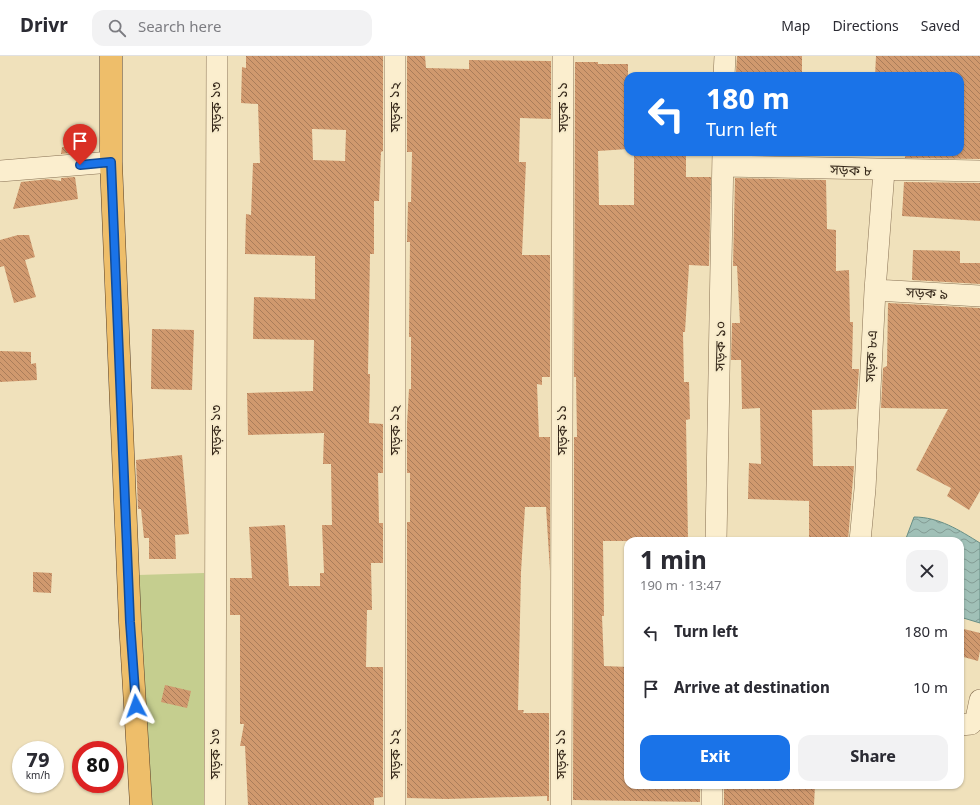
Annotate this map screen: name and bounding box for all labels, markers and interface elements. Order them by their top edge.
search box [92,10,372,46]
text: Drivr [20,15,68,40]
icon: search [106,17,128,39]
text: Search here [138,18,221,38]
text: Map [781,18,810,37]
text: Directions [832,18,899,37]
text: Saved [921,18,960,37]
street label: সড়ক ১২ [387,81,406,133]
street label: সড়ক ১৩ [208,82,227,133]
street label: সড়ক ১১ [555,82,574,133]
text: 180 m [706,83,790,120]
icon: left [640,88,692,140]
text: Turn left [706,119,777,143]
pin [63,124,97,165]
icon: arrive [69,130,91,152]
street label: সড়ক ৮ [829,161,872,182]
street label: সড়ক ৯ [904,284,948,305]
street label: সড়ক ১০ [712,321,731,372]
street label: সড়ক ৮এ [862,330,883,384]
street label: সড়ক ১২ [387,404,406,456]
street label: সড়ক ১৩ [208,405,227,456]
street label: সড়ক ১১ [554,405,573,456]
text: 1 min [640,547,707,579]
button: close [906,550,948,592]
text: 190 m · 13:47 [640,578,721,595]
icon: left [640,622,662,644]
text: Turn left [674,623,738,643]
text: 180 m [904,623,948,643]
icon: arrive [640,678,662,700]
text: Arrive at destination [674,679,830,699]
text: 10 m [913,679,948,699]
position arrow [115,685,157,727]
street label: সড়ক ১২ [387,728,406,780]
street label: সড়ক ১৩ [207,729,226,780]
street label: সড়ক ১১ [553,729,572,780]
button: Exit [640,735,790,781]
button: Share [798,735,948,781]
speed limit sign: 80 [72,741,124,793]
text: 79 [26,749,50,775]
text: km/h [26,770,50,783]

